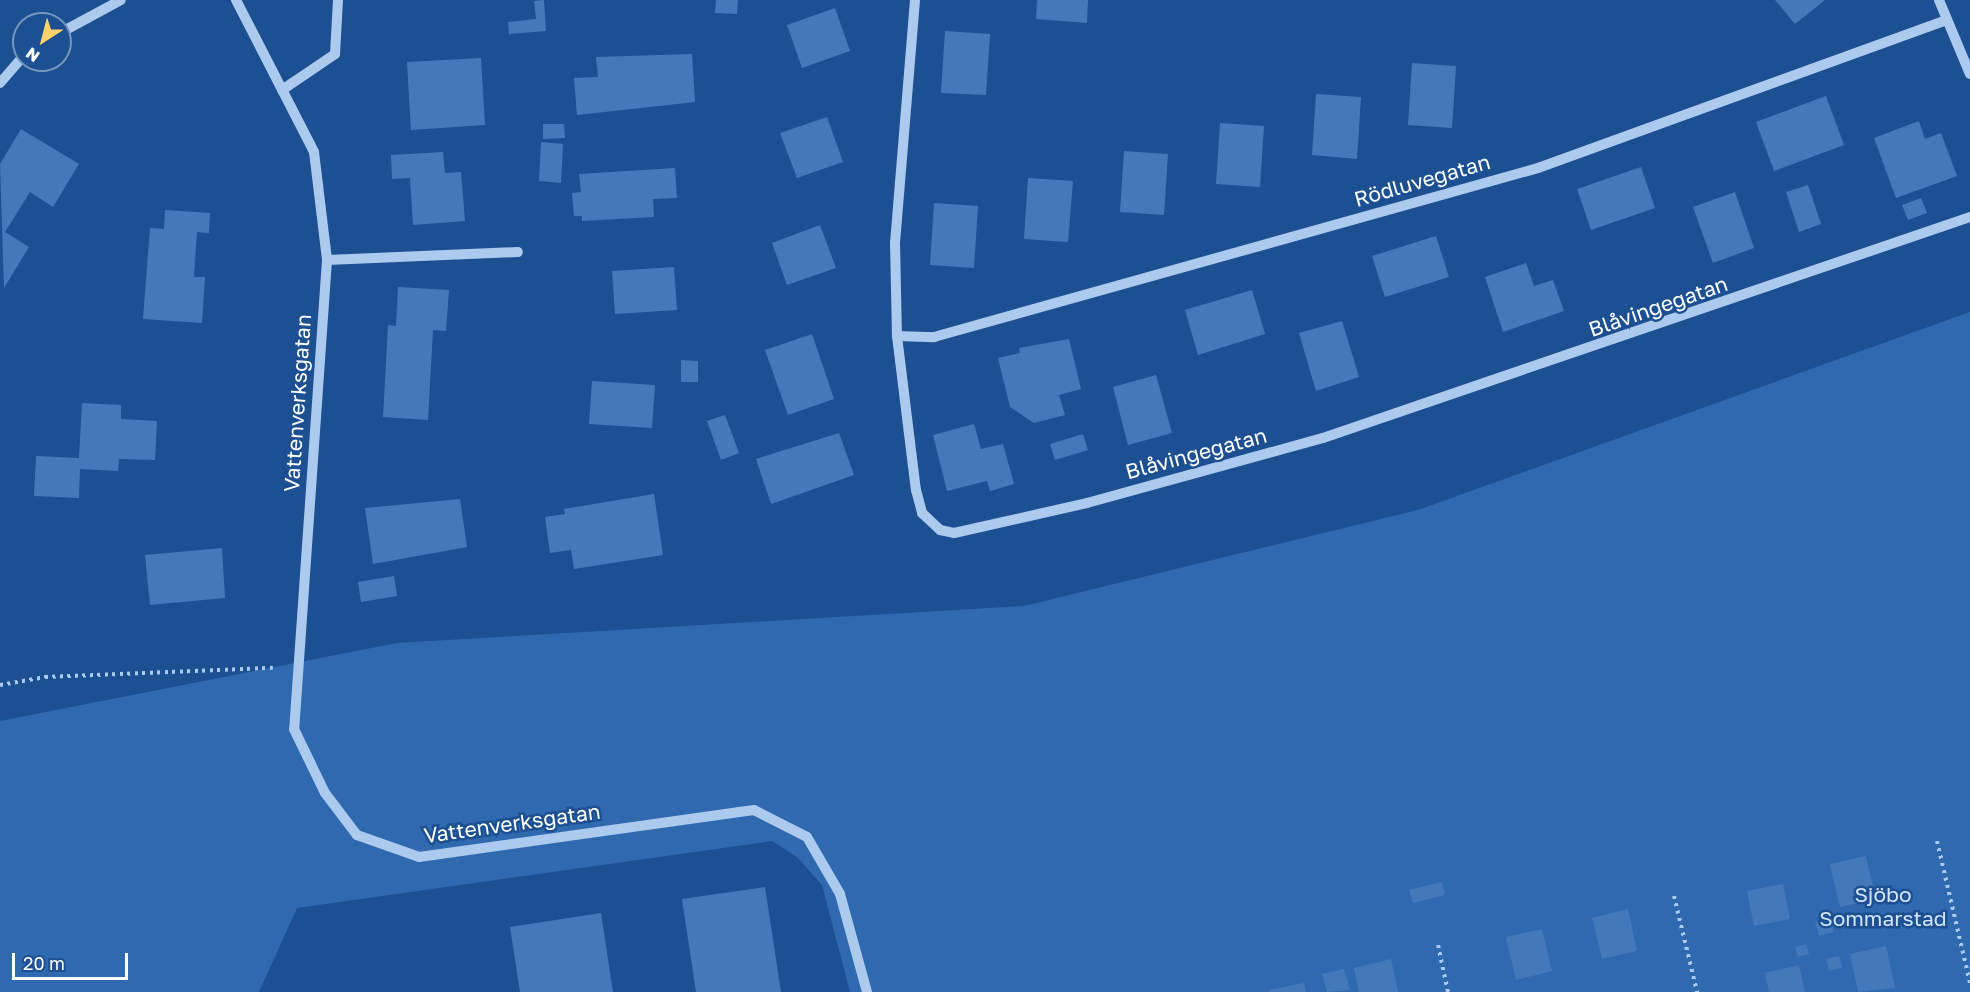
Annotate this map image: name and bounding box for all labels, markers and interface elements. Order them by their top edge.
north arrow [12,12,72,72]
text: N [22,43,43,67]
street label: Rödluvegatan [1351,149,1493,211]
street label: Blåvingegatan [1585,270,1731,342]
street label: Vattenverksgatan [278,313,316,493]
street label: Blåvingegatan [1123,422,1269,484]
street label: Vattenverksgatan [422,798,602,848]
park label: Sjöbo Sommarstad [1819,881,1947,931]
scale bar [15,941,130,979]
text: 20 m [23,952,65,974]

